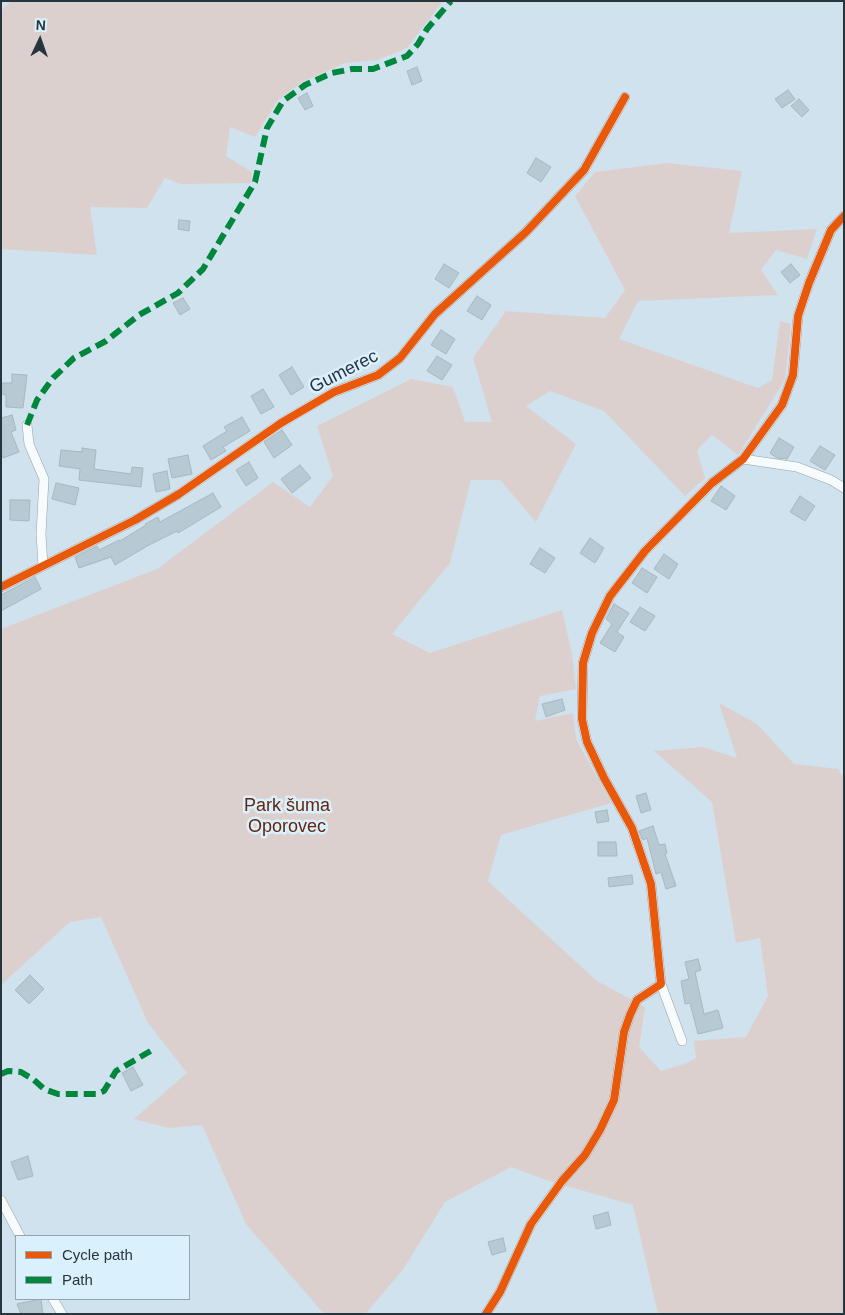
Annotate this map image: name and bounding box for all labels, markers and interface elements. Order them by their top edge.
north arrow [15,15,65,65]
text: N [35,17,46,33]
street label: Gumerec [306,346,382,398]
park label: Park šuma Oporovec [244,795,330,838]
legend [15,1235,190,1300]
text: Cycle path [62,1246,133,1263]
text: Path [62,1271,93,1288]

